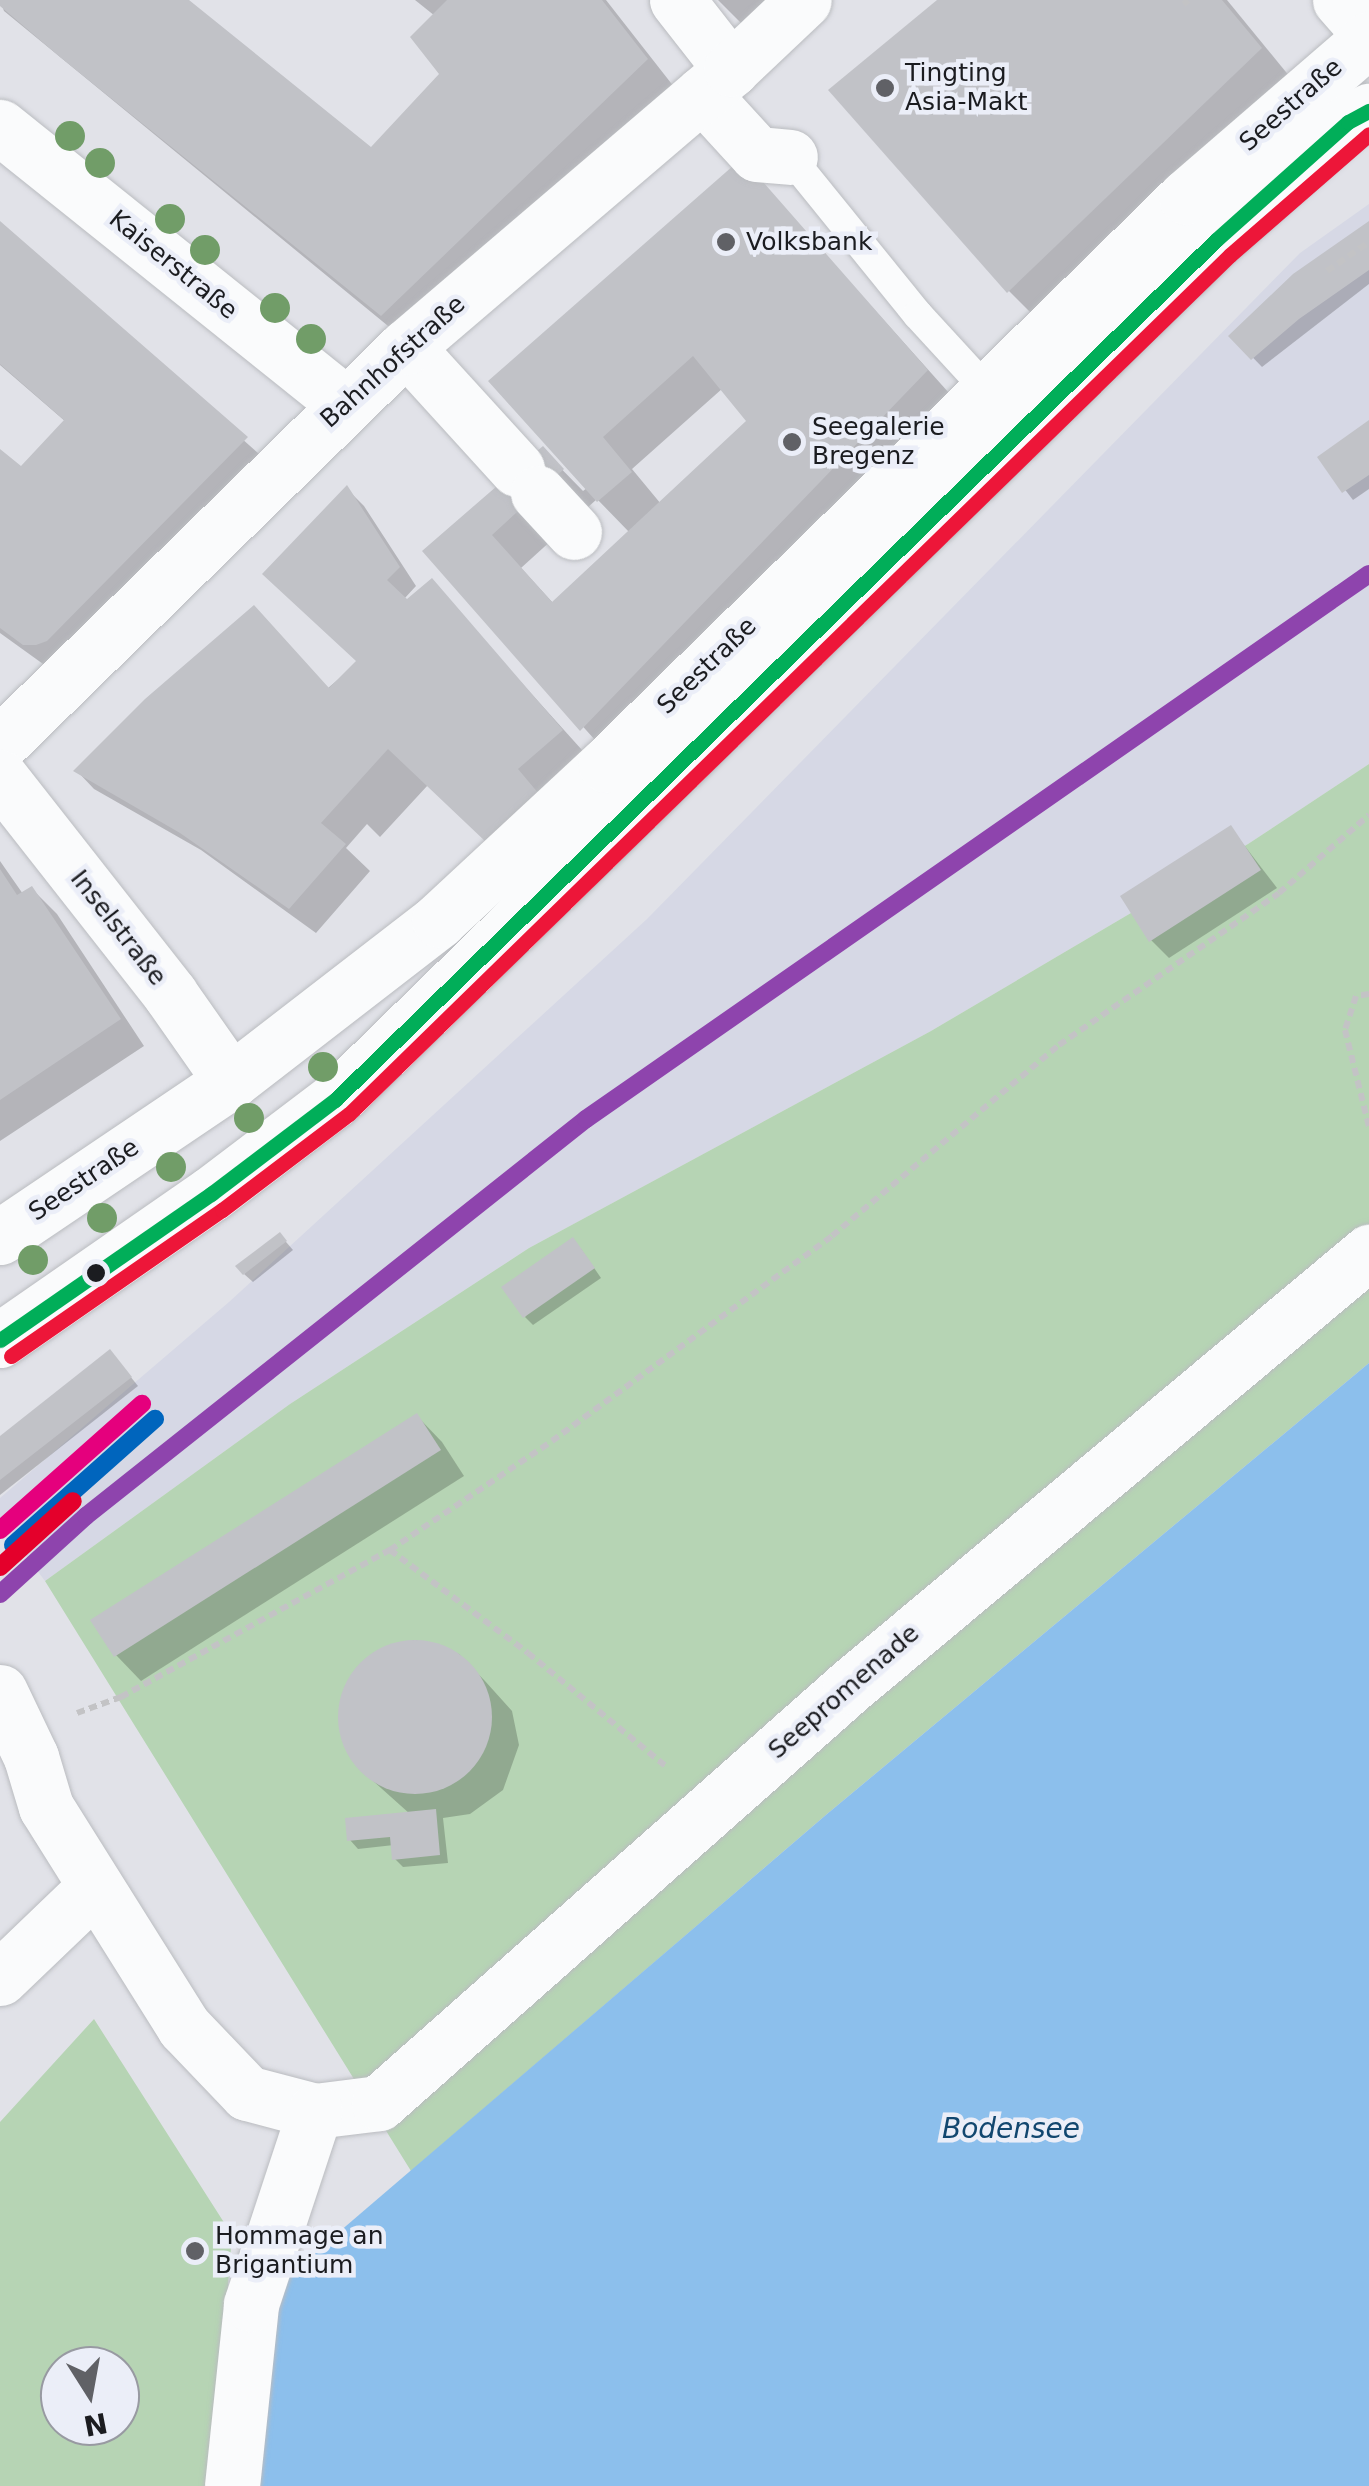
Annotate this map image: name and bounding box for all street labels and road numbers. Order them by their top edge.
street label: Seestraße [1234,52,1348,158]
street label: Kaiserstraße [103,204,243,326]
street label: Bahnhofstraße [315,289,471,435]
street label: Seestraße [651,611,763,721]
street label: Inselstraße [64,864,172,992]
street label: Seestraße [23,1132,145,1228]
street label: Seepromenade [763,1618,925,1766]

